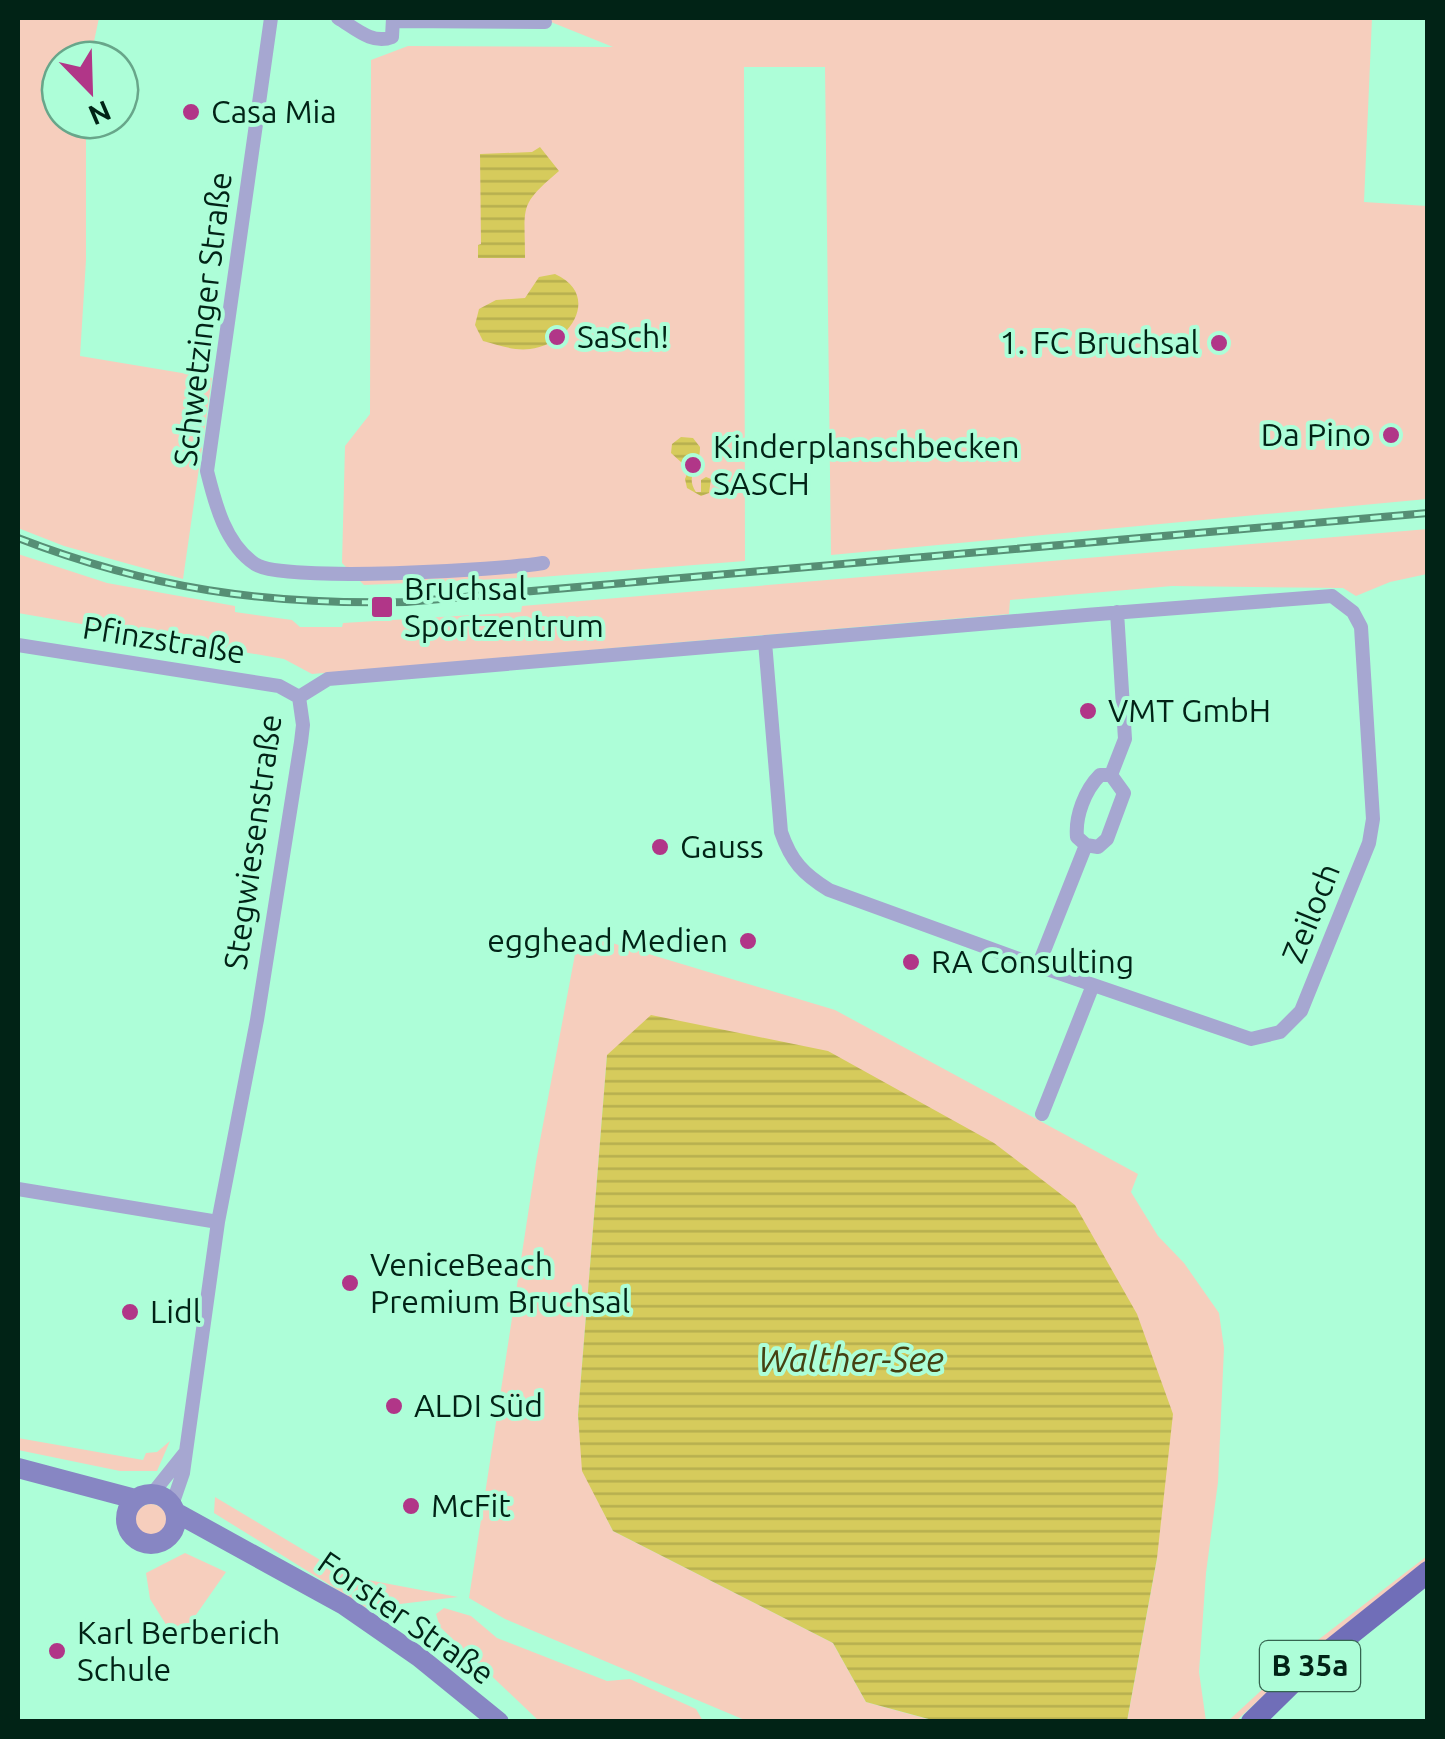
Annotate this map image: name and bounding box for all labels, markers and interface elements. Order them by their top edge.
north arrow [40,40,140,140]
place label: Casa Mia [211,93,337,129]
text: N [84,95,116,132]
marker: Casa Mia [180,101,202,123]
street label: Schwetzinger Straße [166,170,238,468]
place label: SaSch! [577,318,669,354]
place label: 1. FC Bruchsal [999,324,1199,360]
marker: SaSch! [546,326,568,348]
marker: 1. FC Bruchsal [1208,332,1230,354]
place label: Da Pino [1261,416,1371,452]
marker: Da Pino [1380,424,1402,446]
place label: Kinderplanschbecken SASCH [713,428,1019,501]
marker: Kinderplanschbecken SASCH [682,454,704,476]
place label: Bruchsal Sportzentrum [404,570,604,643]
marker: Bruchsal Sportzentrum [369,594,395,620]
street label: Pfinzstraße [80,608,248,670]
place label: VMT GmbH [1108,692,1271,728]
marker: VMT GmbH [1077,700,1099,722]
street label: Stegwiesenstraße [216,712,288,972]
place label: Gauss [680,828,764,864]
marker: Gauss [649,836,671,858]
street label: Zeiloch [1274,858,1346,967]
place label: egghead Medien [487,922,728,958]
marker: egghead Medien [737,930,759,952]
place label: RA Consulting [931,943,1134,979]
marker: RA Consulting [900,951,922,973]
place label: VeniceBeach Premium Bruchsal [370,1246,630,1319]
marker: VeniceBeach Premium Bruchsal [339,1272,361,1294]
place label: Lidl [150,1293,201,1329]
marker: Lidl [119,1301,141,1323]
water label: Walther-See [758,1339,944,1379]
place label: ALDI Süd [414,1387,543,1423]
marker: ALDI Süd [383,1395,405,1417]
place label: McFit [431,1487,511,1523]
marker: McFit [400,1495,422,1517]
street label: Forster Straße [312,1543,501,1691]
place label: Karl Berberich Schule [77,1614,280,1687]
marker: Karl Berberich Schule [46,1640,68,1662]
road number: B 35a [1260,1641,1360,1691]

